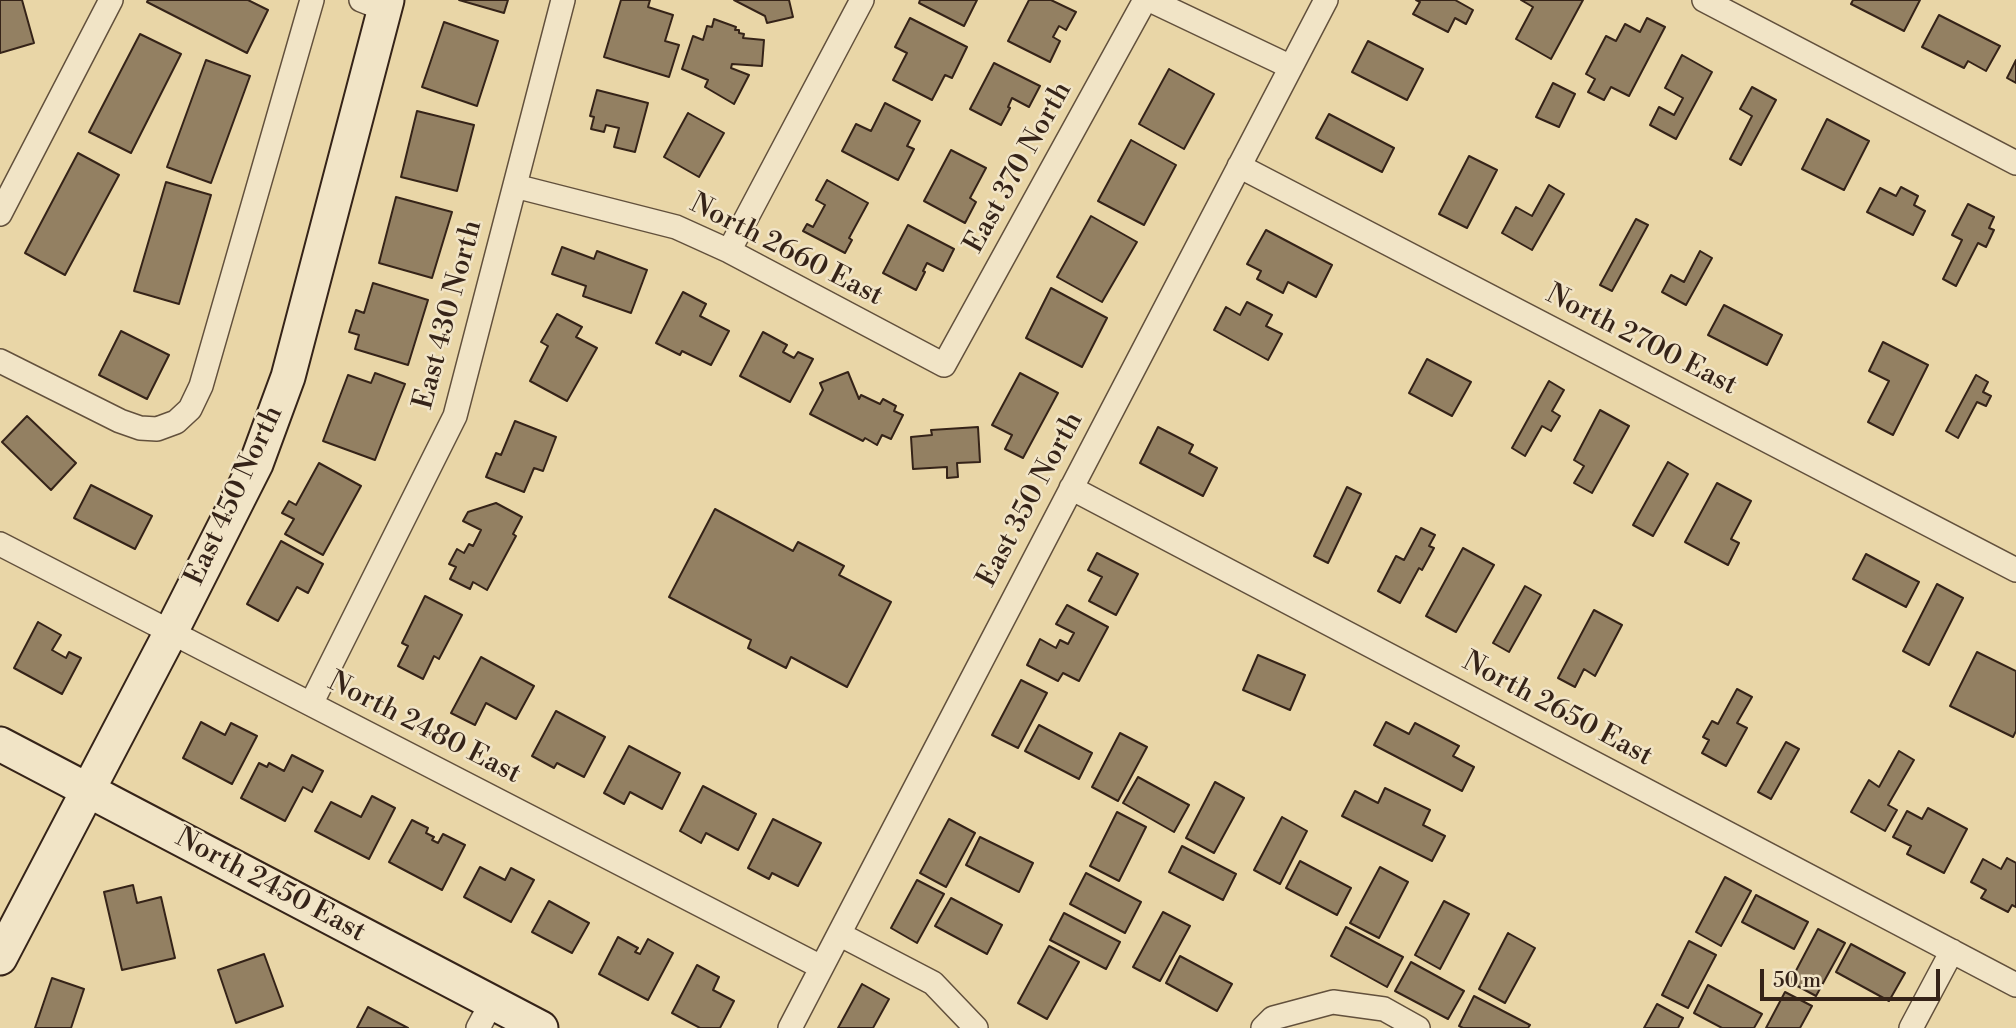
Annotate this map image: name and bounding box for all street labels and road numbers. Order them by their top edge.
street label: East 370 North [958,77,1080,259]
street label: North 2660 East [684,188,888,314]
street label: East 430 North [408,217,490,413]
street label: North 2700 East [1540,278,1742,404]
street label: East 450 North [179,401,291,591]
street label: East 350 North [971,407,1091,593]
street label: North 2650 East [1456,646,1658,774]
street label: North 2480 East [322,666,526,792]
street label: North 2450 East [169,822,371,950]

